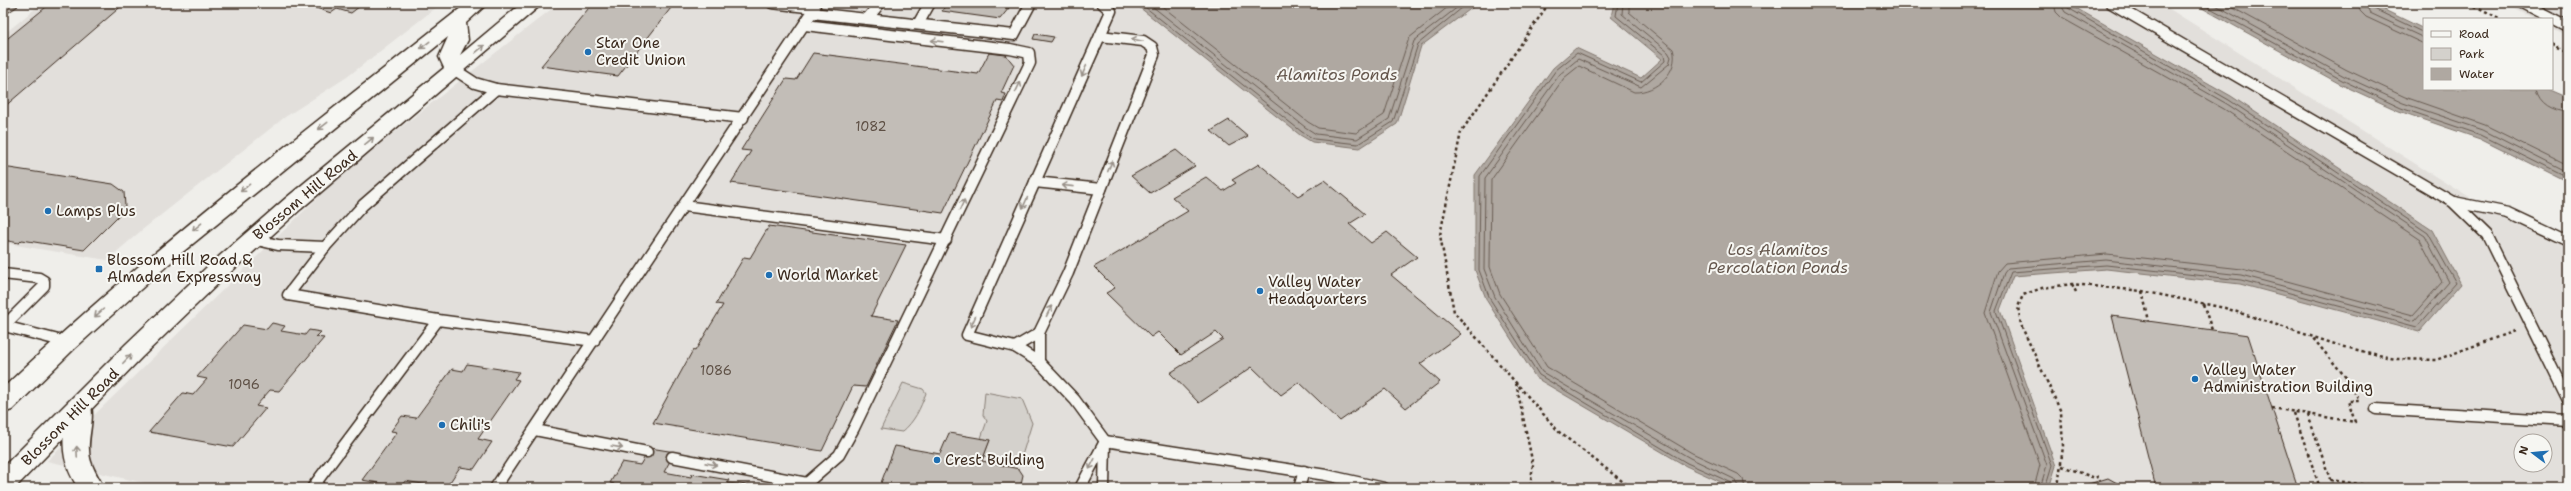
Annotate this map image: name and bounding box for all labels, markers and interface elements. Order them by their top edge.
legend [2423,18,2553,90]
text: Road [2459,26,2490,42]
place label: Star One Credit Union [596,33,686,70]
one-way arrow [1131,36,1144,44]
one-way arrow [931,37,944,44]
one-way arrow [420,41,431,50]
one-way arrow [475,44,485,53]
text: Park [2459,46,2485,62]
marker: Star One Credit Union [583,47,593,57]
water label: Alamitos Ponds [1276,64,1398,85]
one-way arrow [1080,65,1087,77]
text: Water [2459,66,2495,82]
one-way arrow [1015,82,1022,94]
house number: 1082 [855,118,887,135]
one-way arrow [317,122,328,130]
one-way arrow [364,136,375,145]
street label: Blossom Hill Road [249,145,362,245]
one-way arrow [1106,160,1114,172]
one-way arrow [1062,182,1075,190]
one-way arrow [239,184,250,192]
one-way arrow [1021,196,1029,208]
one-way arrow [959,199,966,211]
place label: Lamps Plus [56,201,136,221]
marker: Lamps Plus [43,206,53,216]
one-way arrow [191,223,202,232]
water label: Los Alamitos Percolation Ponds [1708,239,1848,278]
place label: Blossom Hill Road & Almaden Expressway [107,250,261,287]
marker: Blossom Hill Road & Almaden Expressway [94,264,104,274]
place label: World Market [777,265,878,285]
marker: World Market [764,270,774,280]
place label: Valley Water Headquarters [1268,272,1367,309]
marker: Valley Water Headquarters [1255,286,1265,296]
one-way arrow [1046,306,1053,318]
one-way arrow [93,308,104,317]
one-way arrow [969,315,976,327]
one-way arrow [122,354,132,364]
place label: Valley Water Administration Building [2203,360,2373,397]
house number: 1086 [700,362,732,379]
street label: Blossom Hill Road [17,363,124,470]
marker: Valley Water Administration Building [2190,374,2200,384]
house number: 1096 [228,376,260,393]
place label: Chili's [450,415,491,435]
marker: Chili's [437,420,447,430]
north arrow [2513,433,2553,473]
one-way arrow [610,443,623,451]
text: N [2515,444,2532,457]
one-way arrow [74,446,81,459]
place label: Crest Building [945,450,1044,470]
marker: Crest Building [932,455,942,465]
one-way arrow [1088,458,1096,470]
one-way arrow [704,461,717,469]

